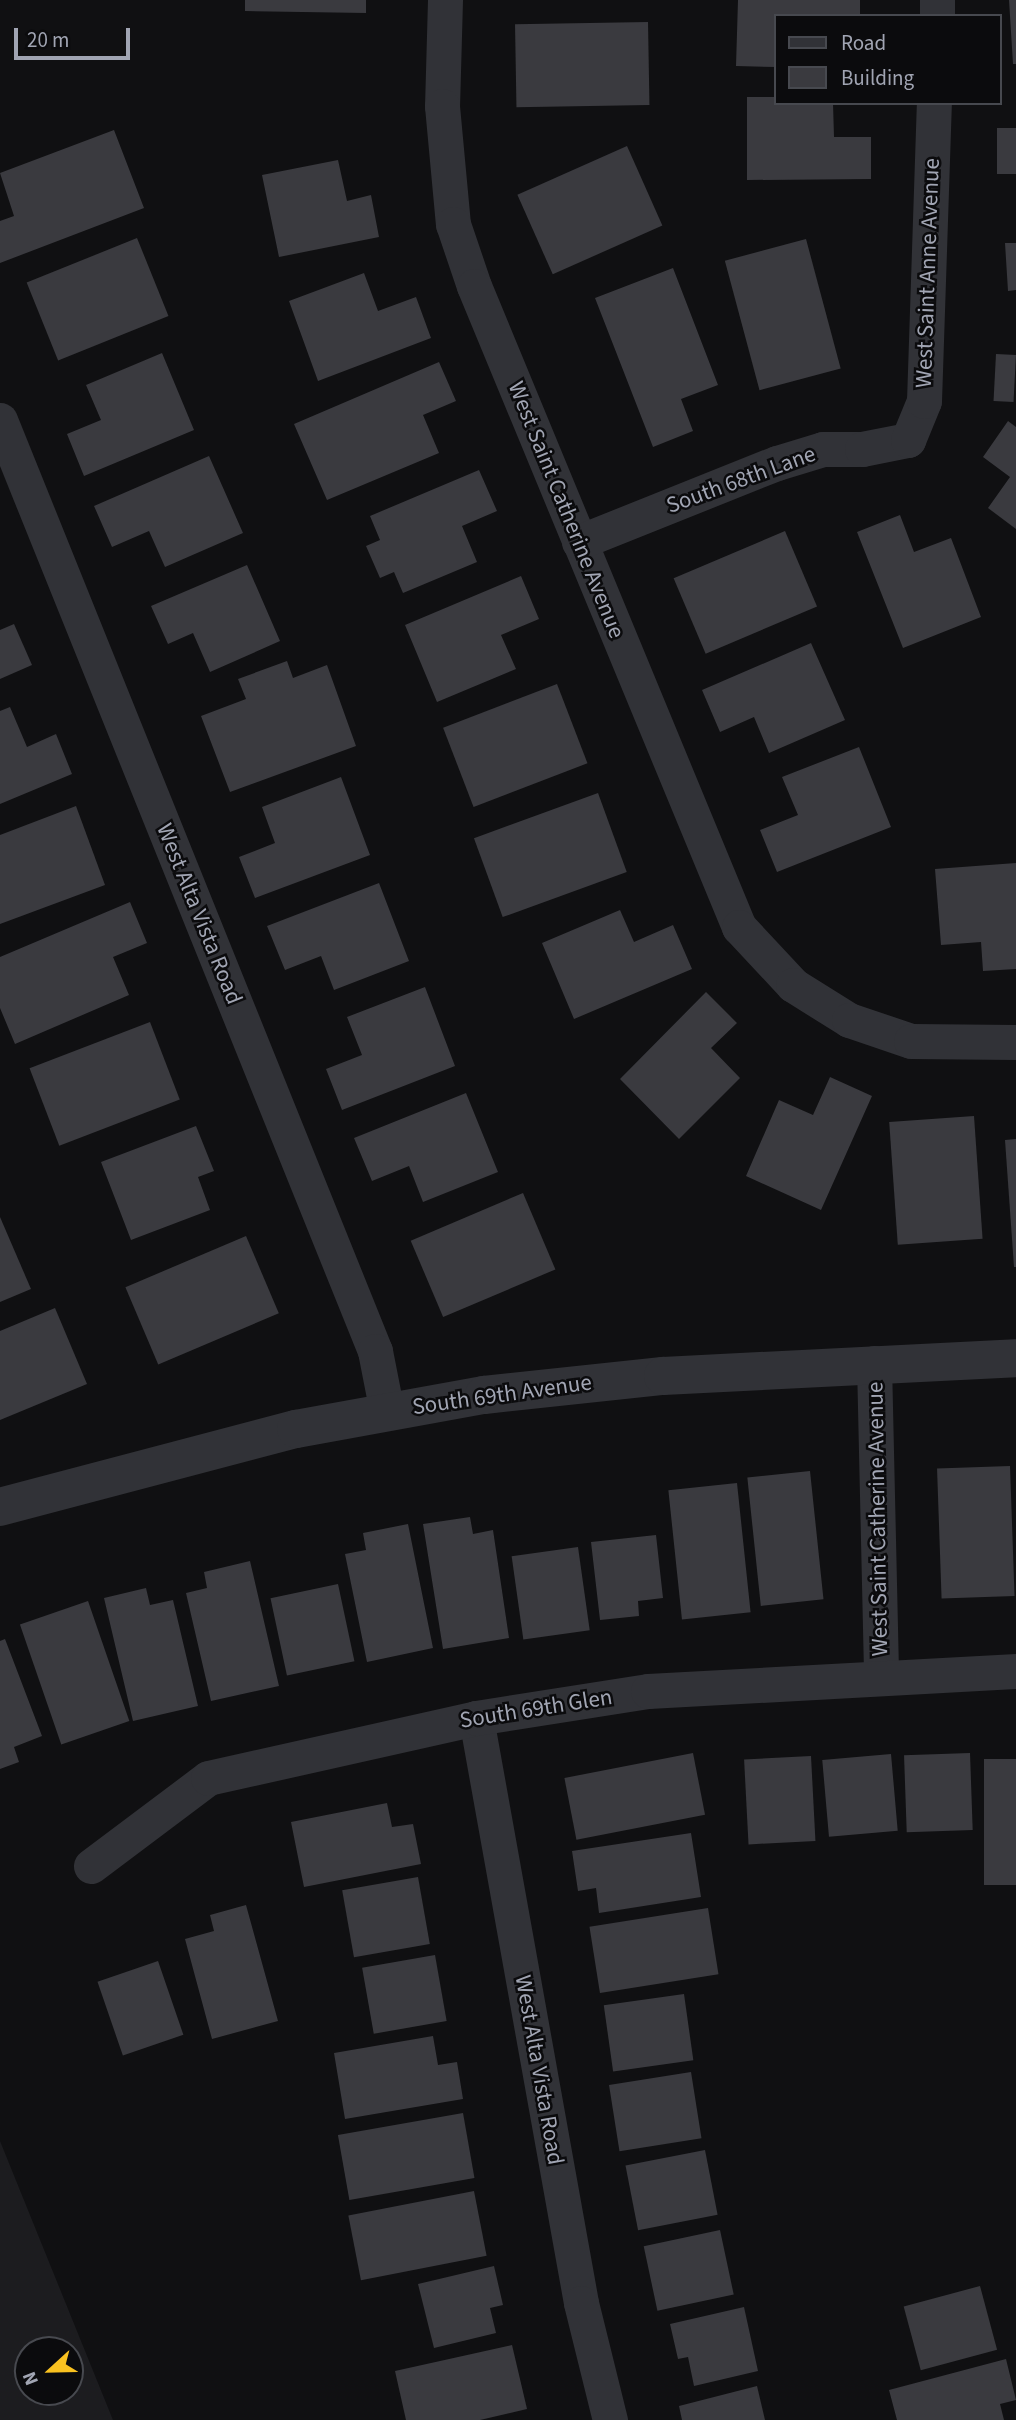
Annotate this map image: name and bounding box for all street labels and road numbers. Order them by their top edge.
street label: West Saint Anne Avenue [910,158,946,388]
street label: West Saint Catherine Avenue [502,377,630,643]
street label: South 68th Lane [663,440,819,520]
street label: West Alta Vista Road [150,820,248,1008]
street label: South 69th Avenue [411,1369,593,1421]
street label: West Saint Catherine Avenue [862,1381,894,1657]
street label: South 69th Glen [458,1683,614,1735]
street label: West Alta Vista Road [509,1973,569,2167]

